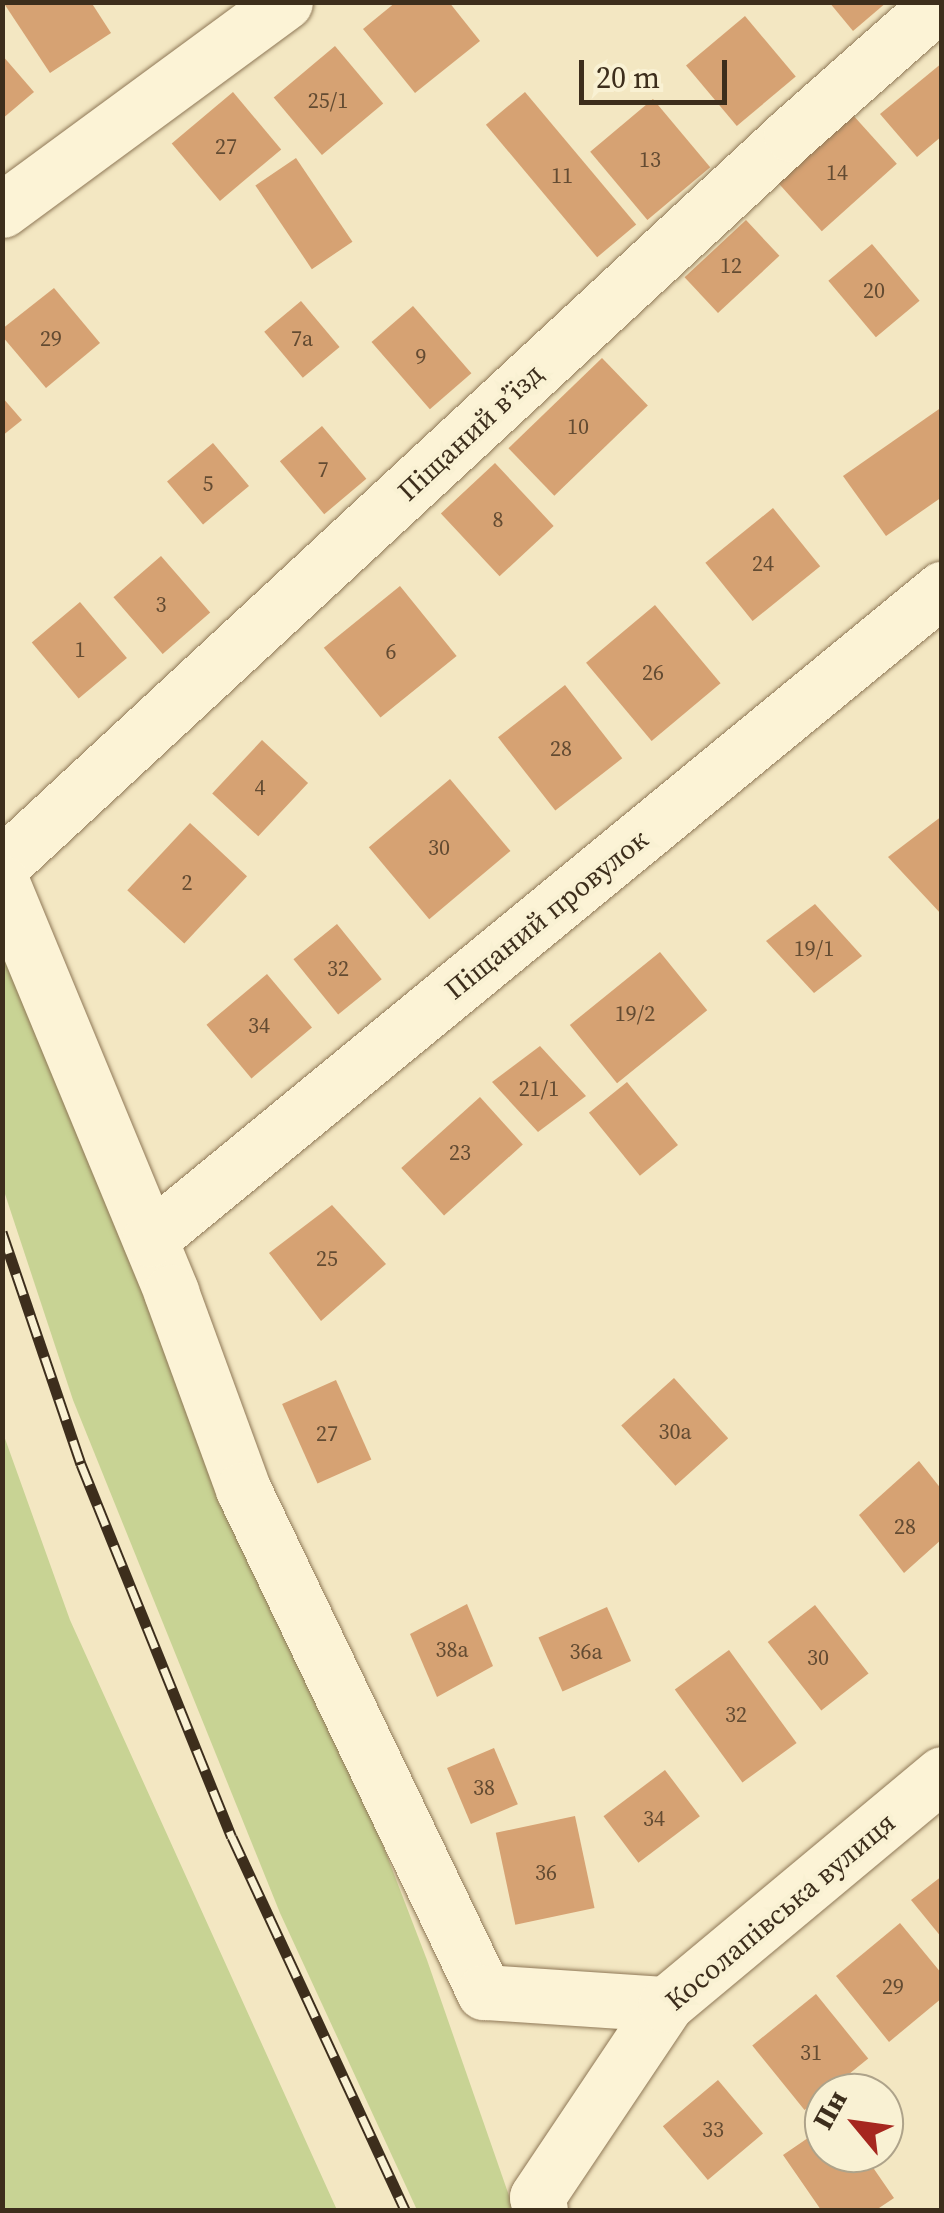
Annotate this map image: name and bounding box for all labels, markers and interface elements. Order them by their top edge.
scale bar [584,40,732,102]
text: 20 m [596,57,660,98]
house number: 25/1 [308,88,348,114]
house number: 27 [215,134,237,160]
house number: 13 [639,147,661,173]
house number: 14 [826,160,848,186]
house number: 11 [551,163,573,189]
house number: 12 [720,253,742,279]
house number: 20 [863,278,885,304]
house number: 29 [40,326,62,352]
house number: 7а [291,326,313,352]
house number: 9 [416,344,426,370]
street label: Піщаний в’їзд [391,356,549,508]
house number: 10 [567,414,589,440]
house number: 7 [318,457,328,483]
house number: 5 [203,471,213,497]
house number: 8 [493,507,503,533]
house number: 24 [752,551,774,577]
house number: 3 [156,592,166,618]
house number: 1 [75,637,85,663]
house number: 6 [386,639,396,665]
house number: 26 [642,660,664,686]
house number: 28 [550,736,572,762]
house number: 4 [255,775,265,801]
street label: Піщаний провулок [438,822,654,1006]
house number: 30 [428,835,450,861]
house number: 2 [182,870,192,896]
house number: 19/1 [794,936,834,962]
house number: 32 [327,956,349,982]
house number: 19/2 [615,1001,655,1027]
house number: 34 [248,1013,270,1039]
house number: 21/1 [519,1076,559,1102]
house number: 23 [449,1140,471,1166]
house number: 25 [316,1246,338,1272]
house number: 30а [658,1419,692,1445]
house number: 27 [316,1421,338,1447]
house number: 28 [894,1514,916,1540]
house number: 38а [435,1637,469,1663]
house number: 36а [569,1639,603,1665]
house number: 30 [807,1645,829,1671]
house number: 32 [725,1702,747,1728]
house number: 38 [473,1775,495,1801]
street label: Косолапівська вулиця [658,1805,902,2017]
house number: 34 [643,1806,665,1832]
house number: 36 [535,1860,557,1886]
house number: 29 [882,1974,904,2000]
house number: 31 [800,2040,822,2066]
north arrow [804,2073,904,2173]
text: Пн [803,2083,856,2136]
house number: 33 [702,2117,724,2143]

